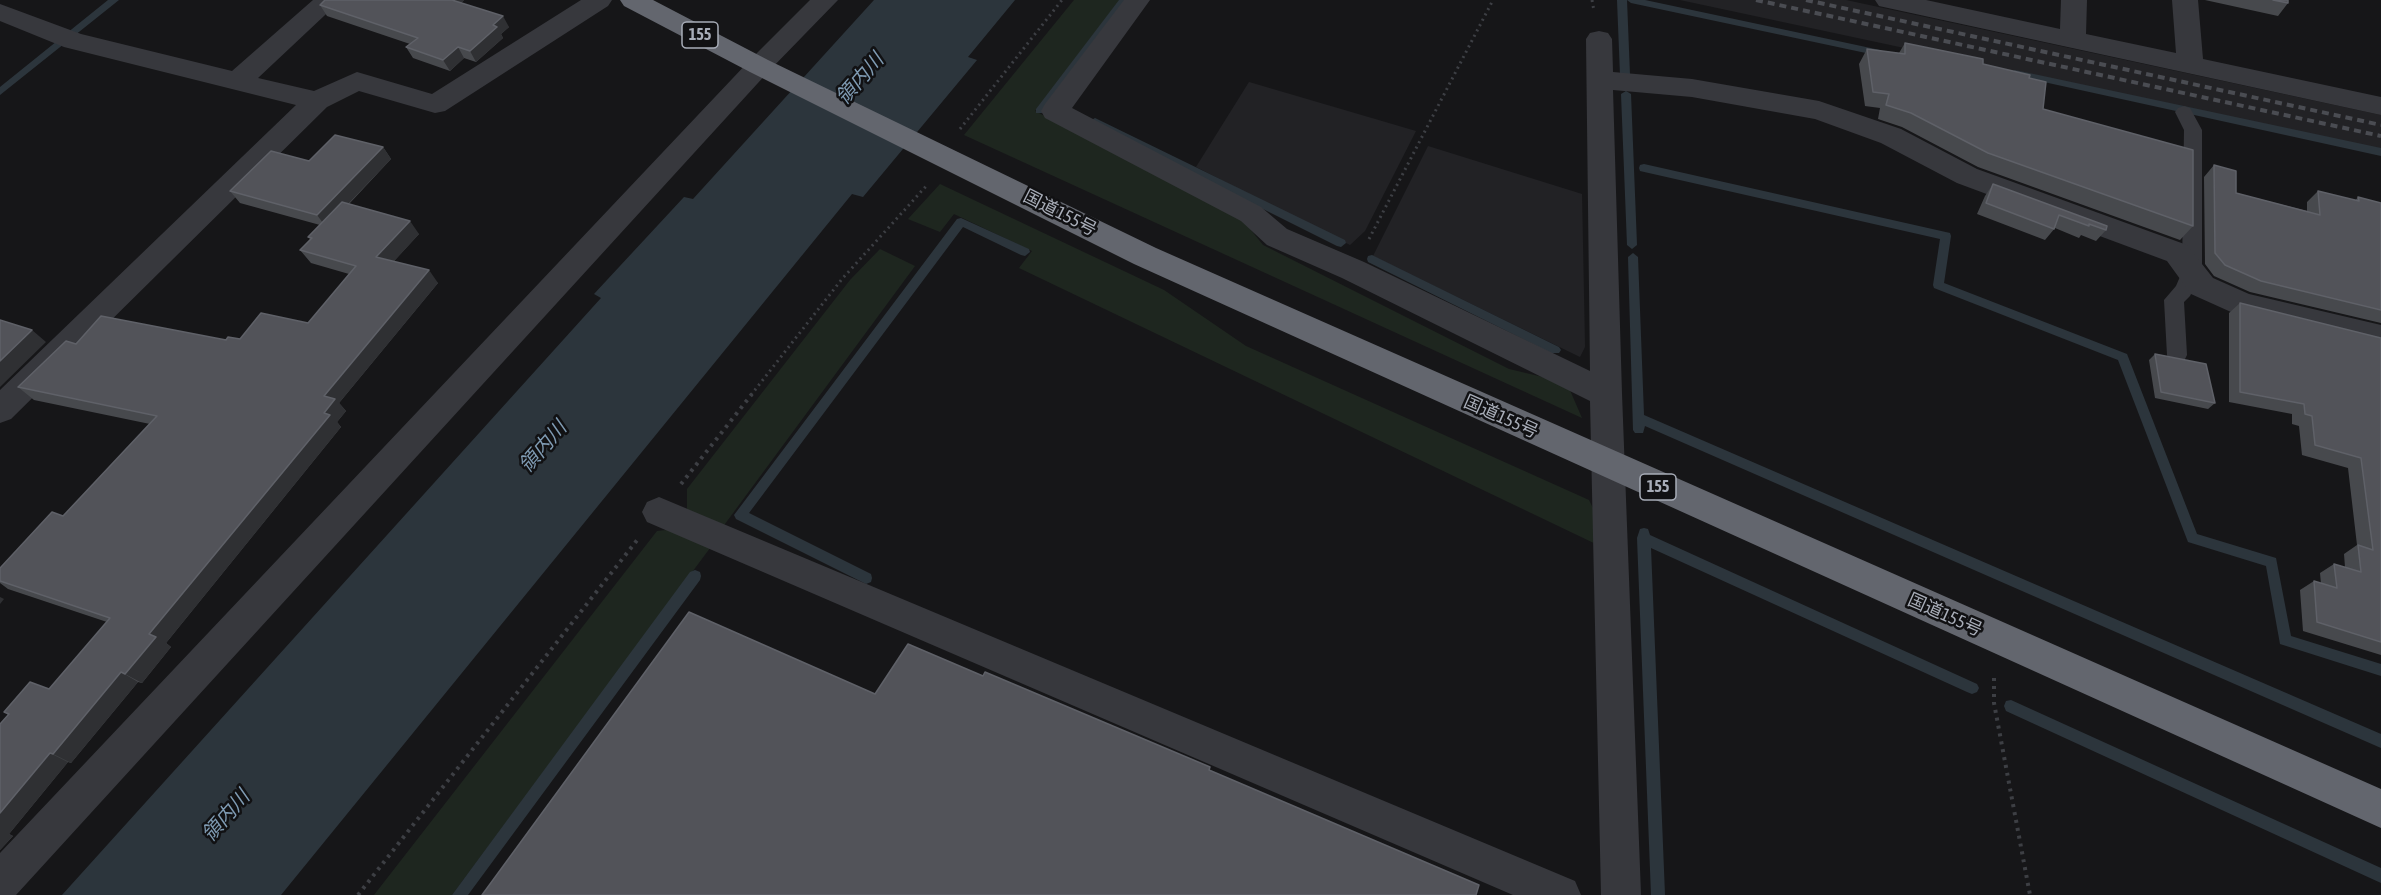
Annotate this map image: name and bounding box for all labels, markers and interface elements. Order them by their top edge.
road number: 155 [682,22,718,48]
water label: 領内川 [831,48,889,110]
street label: 国道155号 [1020,185,1100,241]
street label: 国道155号 [1460,391,1542,443]
water label: 領内川 [514,416,572,478]
road number: 155 [1640,474,1676,500]
street label: 国道155号 [1904,589,1986,641]
water label: 領内川 [197,785,255,847]

